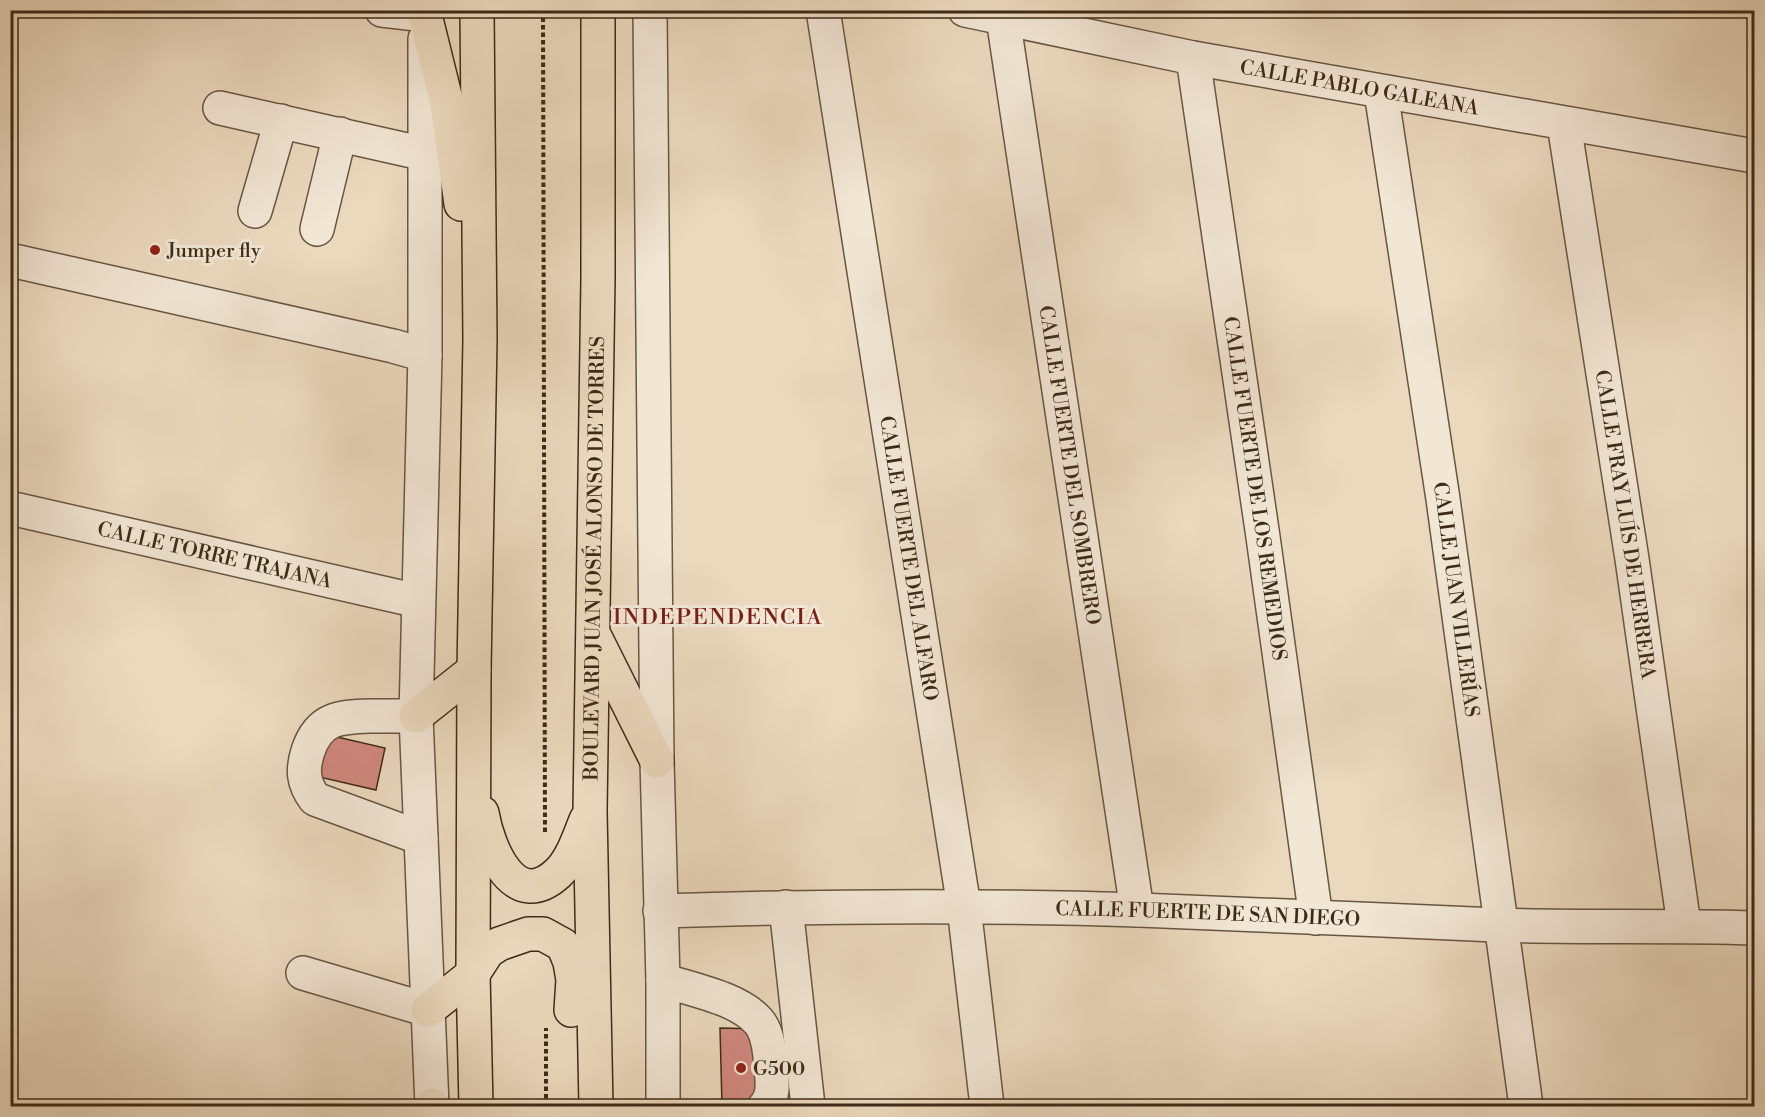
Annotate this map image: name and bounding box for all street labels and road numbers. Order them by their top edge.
street label: CALLE PABLO GALEANA [1238,55,1482,122]
street label: CALLE FUERTE DEL SOMBRERO [1032,304,1105,627]
street label: CALLE FUERTE DE LOS REMEDIOS [1217,315,1291,662]
street label: BOULEVARD JUAN JOSÉ ALONSO DE TORRES [579,336,611,782]
street label: CALLE FRAY LUÍS DE HERRERA [1589,368,1660,682]
street label: CALLE FUERTE DEL ALFARO [873,414,942,703]
street label: CALLE JUAN VILLERÍAS [1427,480,1484,719]
street label: CALLE TORRE TRAJANA [95,517,335,595]
street label: CALLE FUERTE DE SAN DIEGO [1055,897,1361,933]

